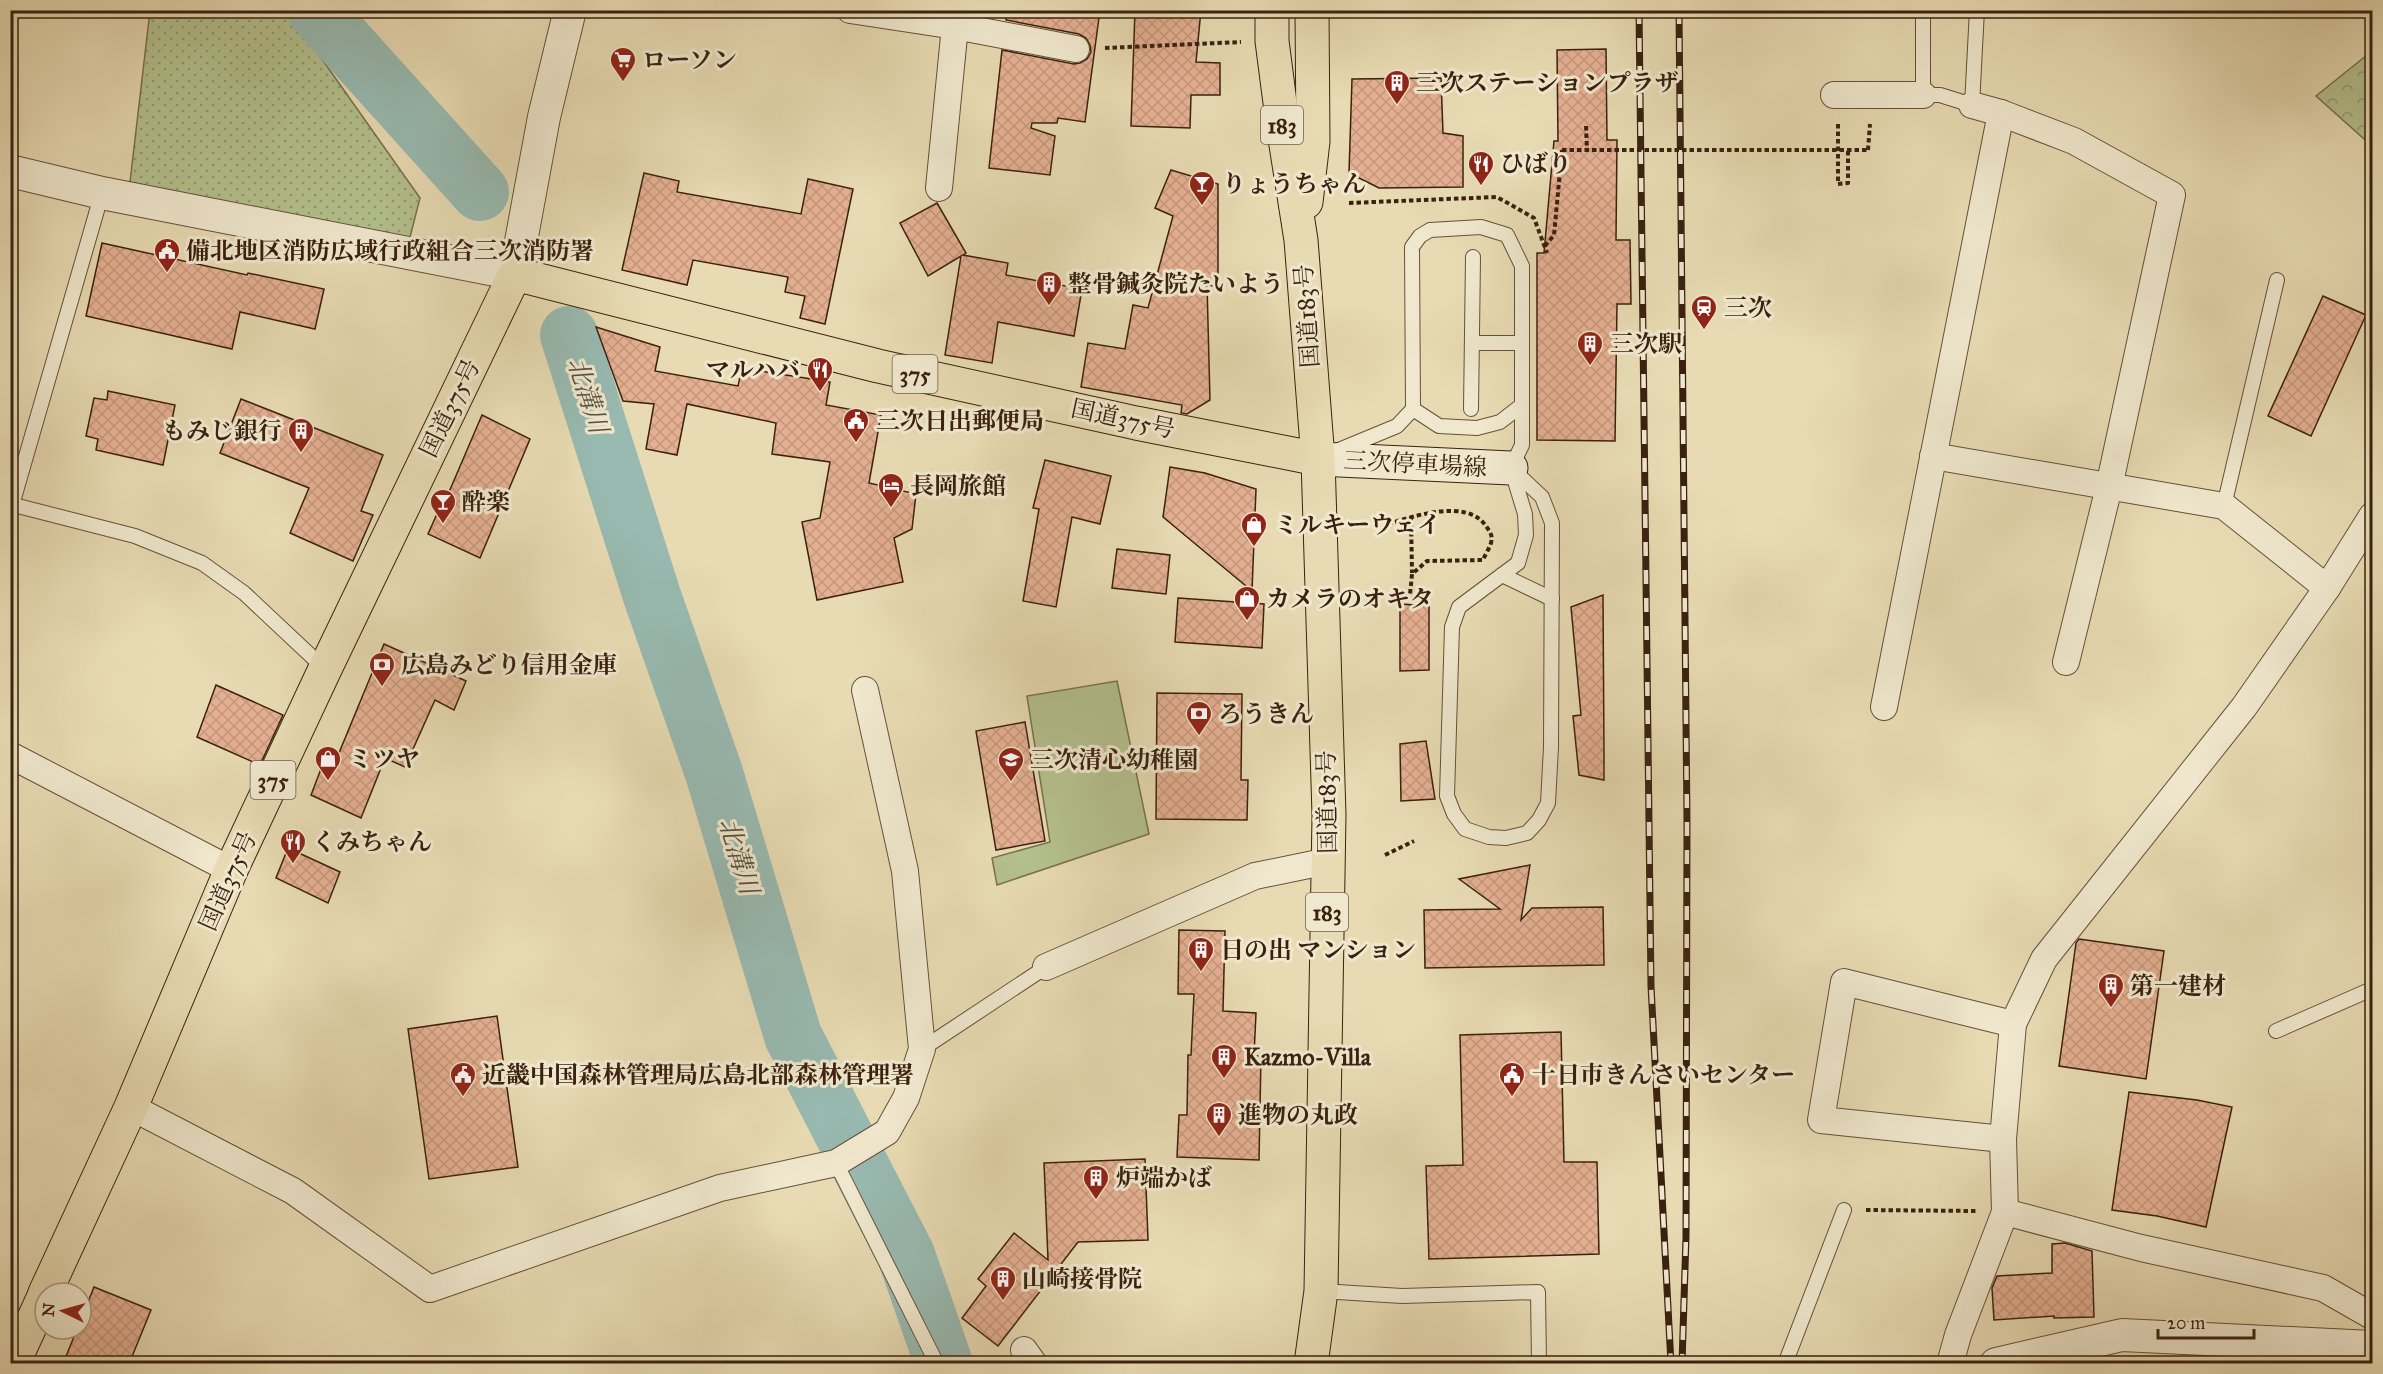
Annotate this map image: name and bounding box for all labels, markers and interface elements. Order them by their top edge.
supermarket icon: ローソン [608,45,638,83]
place label: ローソン [642,45,737,75]
building icon: 三次ステーションプラザ [1382,68,1412,106]
place label: 三次ステーションプラザ [1416,68,1679,98]
road number: 183 [1261,106,1303,144]
restaurant icon: ひばり [1466,149,1496,187]
place label: ひばり [1500,149,1572,179]
bar icon: りょうちゃん [1187,169,1217,207]
place label: りょうちゃん [1222,169,1366,199]
public building icon: 備北地区消防広域行政組合三次消防署 [152,236,182,274]
place label: 備北地区消防広域行政組合三次消防署 [186,236,594,266]
street label: 国道183号 [1288,263,1326,369]
building icon: 整骨鍼灸院たいよう [1034,269,1064,307]
place label: 整骨鍼灸院たいよう [1068,269,1284,299]
station icon: 三次 [1689,293,1719,331]
place label: 三次 [1724,293,1772,323]
building icon: 三次駅 [1575,329,1605,367]
place label: 三次駅 [1610,329,1682,359]
water label: 北溝川 [561,353,616,440]
street label: 国道375号 [413,354,487,462]
place label: マルハバ [706,355,800,385]
restaurant icon: マルハバ [805,355,835,393]
road number: 375 [892,355,938,393]
street label: 国道375号 [1068,393,1178,445]
public building icon: 三次日出郵便局 [841,406,871,444]
place label: 三次日出郵便局 [876,406,1044,436]
place label: もみじ銀行 [162,416,282,446]
building icon: もみじ銀行 [286,416,316,454]
street label: 三次停車場線 [1342,445,1488,483]
hotel icon: 長岡旅館 [876,471,906,509]
place label: 長岡旅館 [910,471,1006,501]
bar icon: 酔楽 [428,487,458,525]
place label: 酔楽 [462,487,510,517]
shop icon: ミルキーウェイ [1239,510,1269,548]
place label: ミルキーウェイ [1274,510,1441,540]
shop icon: カメラのオキタ [1232,584,1262,622]
place label: カメラのオキタ [1266,584,1434,614]
bank icon: 広島みどり信用金庫 [367,650,397,688]
place label: 広島みどり信用金庫 [401,650,617,680]
bank icon: ろうきん [1184,699,1214,737]
place label: ろうきん [1218,699,1314,729]
shop icon: ミツヤ [313,744,343,782]
place label: ミツヤ [348,744,420,774]
school or university icon: 三次清心幼稚園 [996,745,1026,783]
place label: 三次清心幼稚園 [1030,745,1198,775]
street label: 国道183号 [1311,750,1343,854]
road number: 375 [250,761,296,799]
water label: 北溝川 [712,814,767,901]
street label: 国道375号 [193,827,263,935]
restaurant icon: くみちゃん [278,827,308,865]
place label: くみちゃん [312,827,432,857]
road number: 183 [1306,893,1348,931]
building icon: 日の出 マンション [1186,935,1216,973]
place label: 日の出 マンション [1220,935,1416,965]
building icon: 第一建材 [2096,971,2126,1009]
place label: 第一建材 [2130,971,2226,1001]
building icon: Kazmo-Villa [1209,1042,1239,1080]
place label: Kazmo-Villa [1244,1042,1372,1072]
public building icon: 近畿中国森林管理局広島北部森林管理署 [448,1060,478,1098]
place label: 近畿中国森林管理局広島北部森林管理署 [482,1060,914,1090]
public building icon: 十日市きんさいセンター [1497,1060,1527,1098]
place label: 十日市きんさいセンター [1532,1060,1795,1090]
building icon: 進物の丸政 [1204,1100,1234,1138]
place label: 進物の丸政 [1238,1100,1358,1130]
building icon: 炉端かば [1081,1163,1111,1201]
place label: 炉端かば [1116,1163,1212,1193]
building icon: 山崎接骨院 [988,1264,1018,1302]
place label: 山崎接骨院 [1022,1264,1142,1294]
north arrow [33,1281,93,1341]
text: N [38,1302,59,1317]
scale bar [2158,1302,2254,1340]
text: 20 m [2167,1312,2205,1334]

